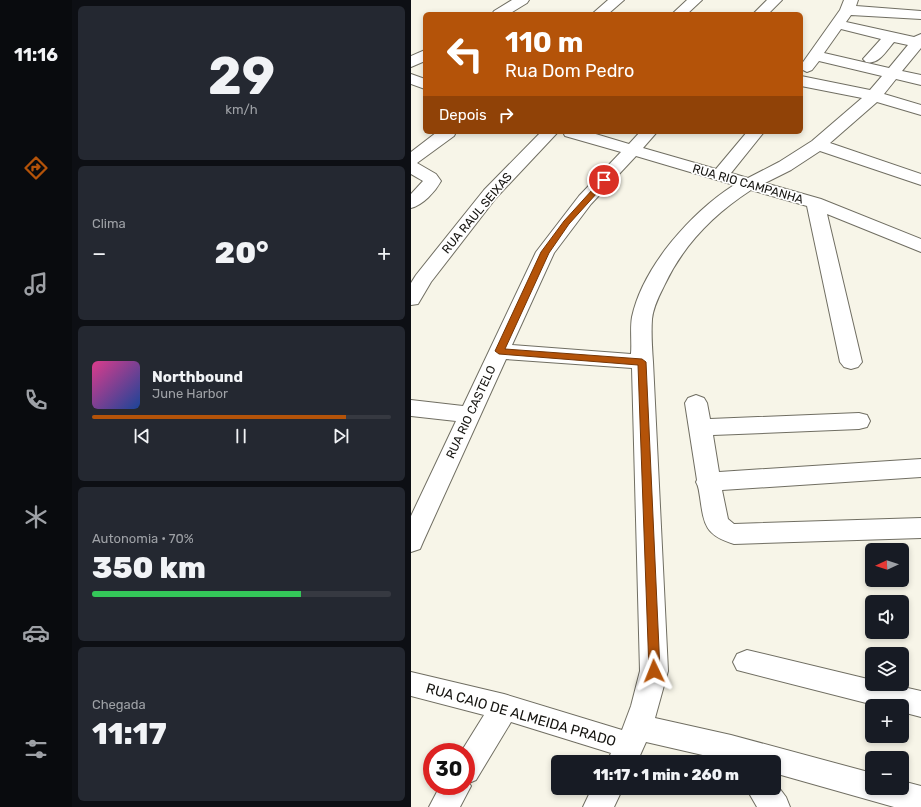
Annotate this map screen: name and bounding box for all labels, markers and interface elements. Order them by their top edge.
text: 110 m [505,26,583,59]
icon: left [439,28,491,80]
text: 11:16 [14,44,58,66]
text: 29 [208,45,275,107]
text: Rua Dom Pedro [505,60,634,82]
text: km/h [225,102,258,117]
icon: right [495,104,517,126]
text: Depois [439,106,487,124]
icon: directions [22,154,50,182]
street label: RUA RIO CAMPANHA [691,161,805,207]
pin [587,163,621,197]
icon: arrive [593,169,615,191]
street label: RUA RAUL SEIXAS [439,170,515,256]
text: Clima [92,216,126,231]
text: 20° [215,235,269,271]
text: − [92,240,106,267]
text: + [377,240,391,267]
icon: music [22,270,50,298]
street label: RUA RIO CASTELO [443,363,499,461]
text: Northbound [152,368,243,386]
icon: phone [22,386,50,414]
text: June Harbor [152,386,228,401]
icon: previous [131,425,153,447]
icon: pause [230,425,252,447]
icon: next [330,425,352,447]
icon: climate [22,503,50,531]
text: Autonomia · 70% [92,531,194,546]
north arrow [865,543,909,587]
map controls [865,543,909,795]
text: 350 km [92,550,206,586]
button: sound [865,595,909,639]
icon: car [22,619,50,647]
button: layers [865,647,909,691]
position arrow [633,650,675,692]
street label: RUA CAIO DE ALMEIDA PRADO [424,680,618,750]
text: Chegada [92,697,146,712]
button: + [865,699,909,743]
text: 11:17 [92,716,167,752]
icon: filters [22,735,50,763]
speed limit sign: 30 [423,743,475,795]
button: − [865,751,909,795]
text: 11:17 · 1 min · 260 m [593,766,739,784]

